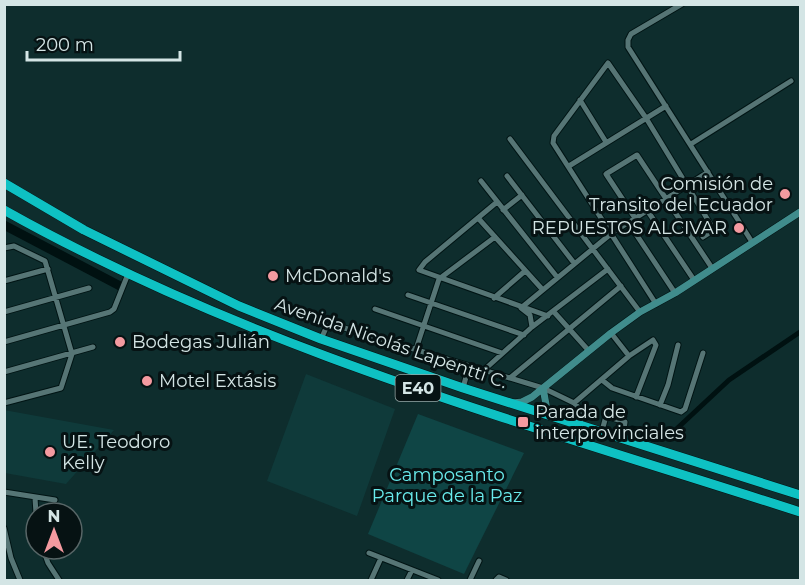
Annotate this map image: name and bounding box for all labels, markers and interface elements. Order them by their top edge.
scale bar [27,24,180,62]
text: 200 m [36,34,94,56]
place label: Comisión de Transito del Ecuador [589,173,773,216]
marker: Comisión de Transito del Ecuador [778,187,792,201]
place label: REPUESTOS ALCIVAR [532,217,727,239]
marker: REPUESTOS ALCIVAR [732,221,746,235]
place label: McDonald's [285,265,391,287]
marker: McDonald's [266,269,280,283]
street label: Avenida Nicolás Lapentti C. [272,293,510,393]
place label: Bodegas Julián [132,331,270,353]
marker: Bodegas Julián [113,335,127,349]
place label: Motel Extásis [159,370,276,392]
marker: Motel Extásis [140,374,154,388]
road number: E40 [396,375,440,401]
place label: Parada de interprovinciales [535,401,684,444]
marker: Parada de interprovinciales [516,415,530,429]
place label: UE. Teodoro Kelly [62,431,170,474]
marker: UE. Teodoro Kelly [43,445,57,459]
park label: Camposanto Parque de la Paz [372,464,522,507]
north arrow [24,501,84,561]
text: N [48,507,60,526]

